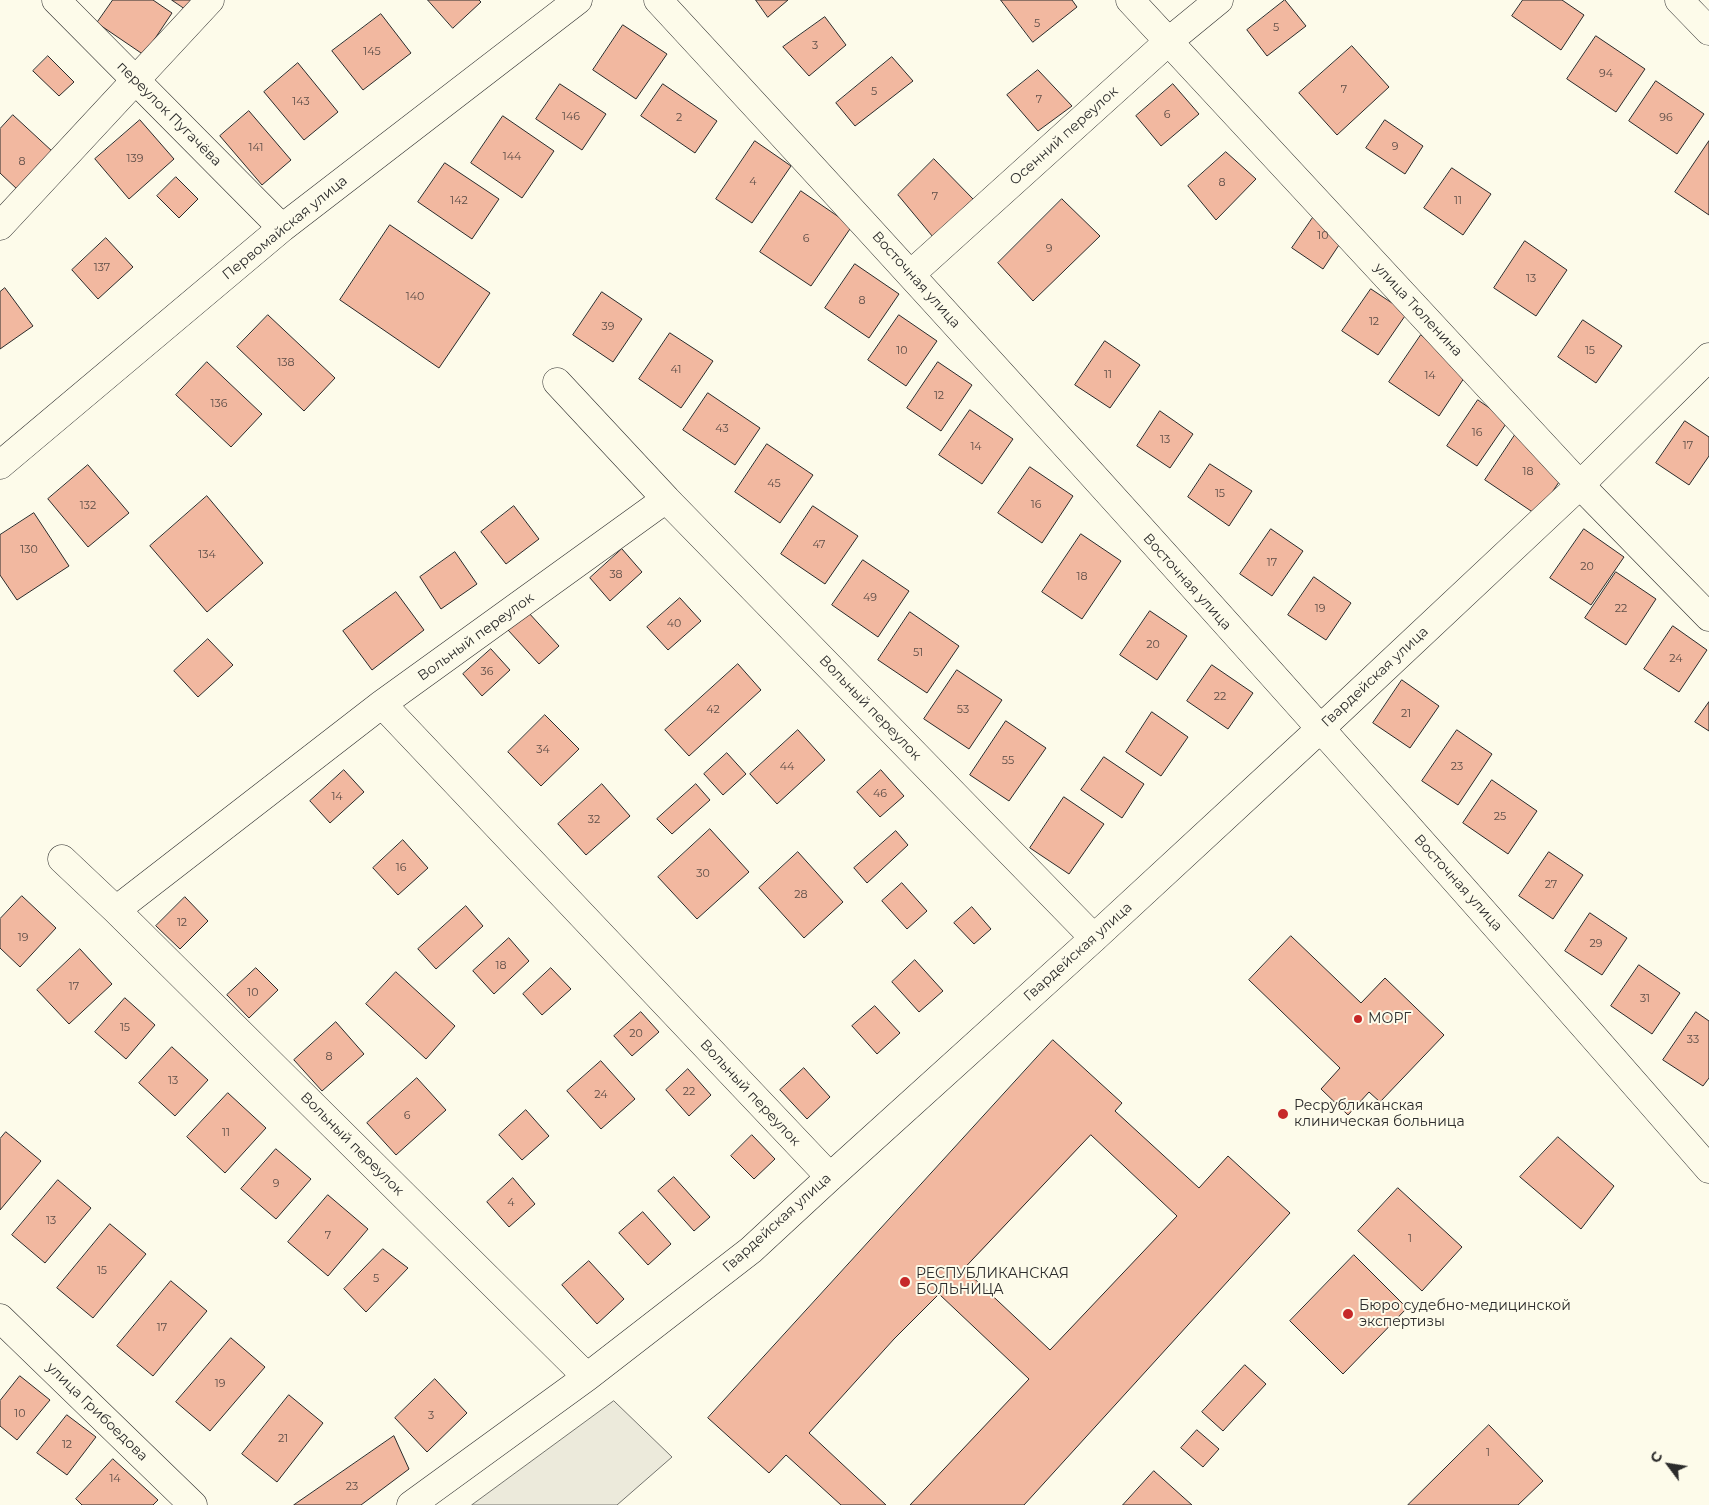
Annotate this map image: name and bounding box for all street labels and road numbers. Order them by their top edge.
street label: переулок Пугачёва [113,58,225,170]
street label: Осенний переулок [1006,83,1122,189]
street label: Первомайская улица [219,172,351,284]
street label: Восточная улица [868,228,964,332]
street label: улица Тюленина [1370,260,1466,360]
street label: Восточная улица [1139,530,1235,634]
street label: Вольный переулок [415,589,537,685]
street label: Гвардейская улица [1318,623,1432,731]
street label: Вольный переулок [816,652,924,764]
street label: Восточная улица [1410,831,1506,935]
street label: Гвардейская улица [1020,899,1136,1005]
street label: Вольный переулок [696,1036,804,1150]
street label: Вольный переулок [297,1089,407,1199]
street label: Гвардейская улица [719,1170,835,1276]
street label: улица Грибоедова [43,1359,151,1465]

